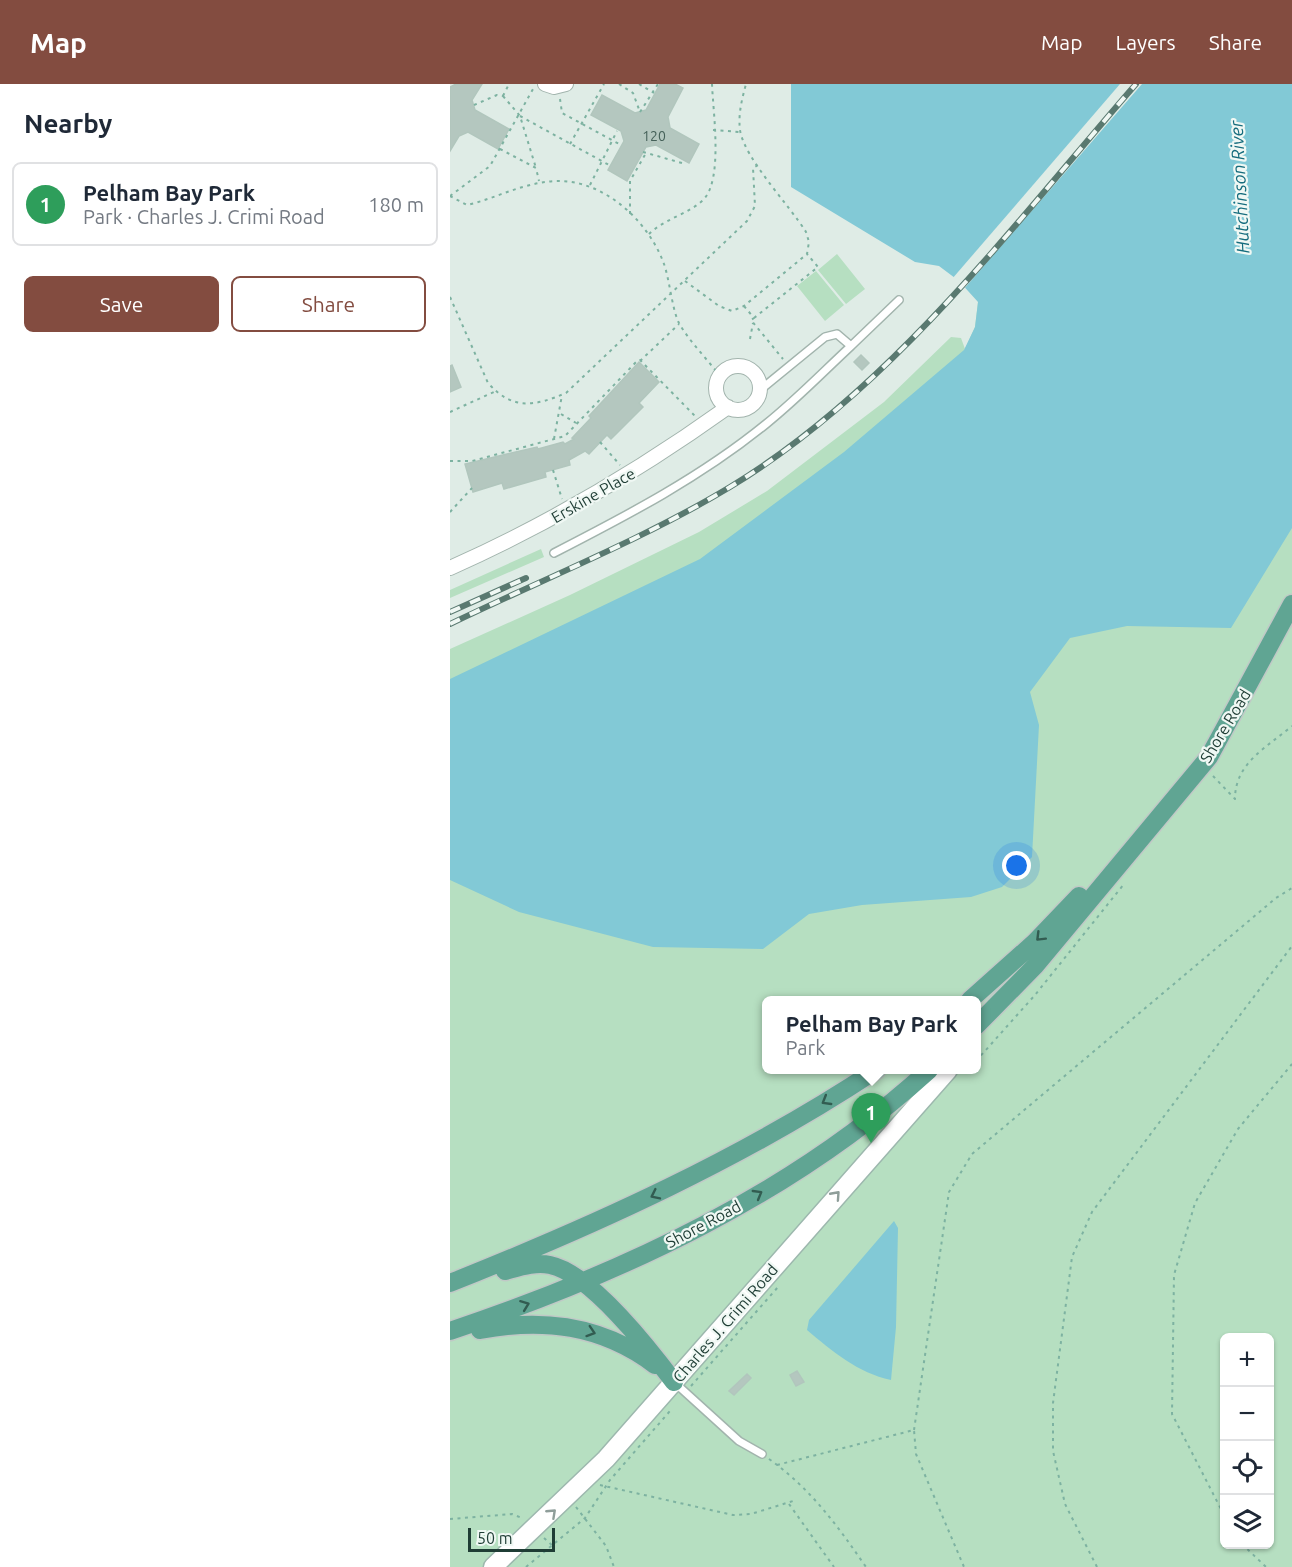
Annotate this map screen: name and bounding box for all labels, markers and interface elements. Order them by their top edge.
text: Map [30,27,87,58]
text: Map [1041,30,1082,54]
text: Layers [1115,30,1176,54]
text: Share [1209,30,1262,54]
text: Nearby [24,109,112,138]
water label: Hutchinson River [1225,119,1252,254]
house number: 120 [642,128,666,144]
text: Pelham Bay Park [83,180,255,205]
text: 1 [40,193,51,216]
text: 180 m [368,193,424,216]
text: Park · Charles J. Crimi Road [83,205,325,228]
button: Save [24,276,219,332]
button: Share [231,276,426,332]
street label: Erskine Place [548,464,638,526]
street label: Shore Road [1196,686,1254,766]
your location [1002,851,1031,880]
one-way arrow [1036,931,1047,941]
popup [762,996,981,1074]
text: Pelham Bay Park [786,1011,958,1036]
text: Park [786,1036,825,1059]
one-way arrow [822,1093,832,1105]
pin: 1 [852,1094,890,1143]
one-way arrow [651,1187,662,1199]
one-way arrow [752,1190,762,1202]
one-way arrow [829,1191,840,1202]
street label: Shore Road [662,1197,744,1251]
street label: Charles J. Crimi Road [669,1260,781,1386]
one-way arrow [519,1300,530,1312]
one-way arrow [585,1324,596,1337]
map controls [1220,1333,1274,1549]
button: + [1220,1333,1274,1387]
button: − [1220,1387,1274,1441]
button: locate [1220,1441,1274,1495]
button: layers [1220,1495,1274,1549]
one-way arrow [544,1510,555,1521]
scale bar [468,1525,555,1552]
text: 50 m [477,1529,513,1547]

